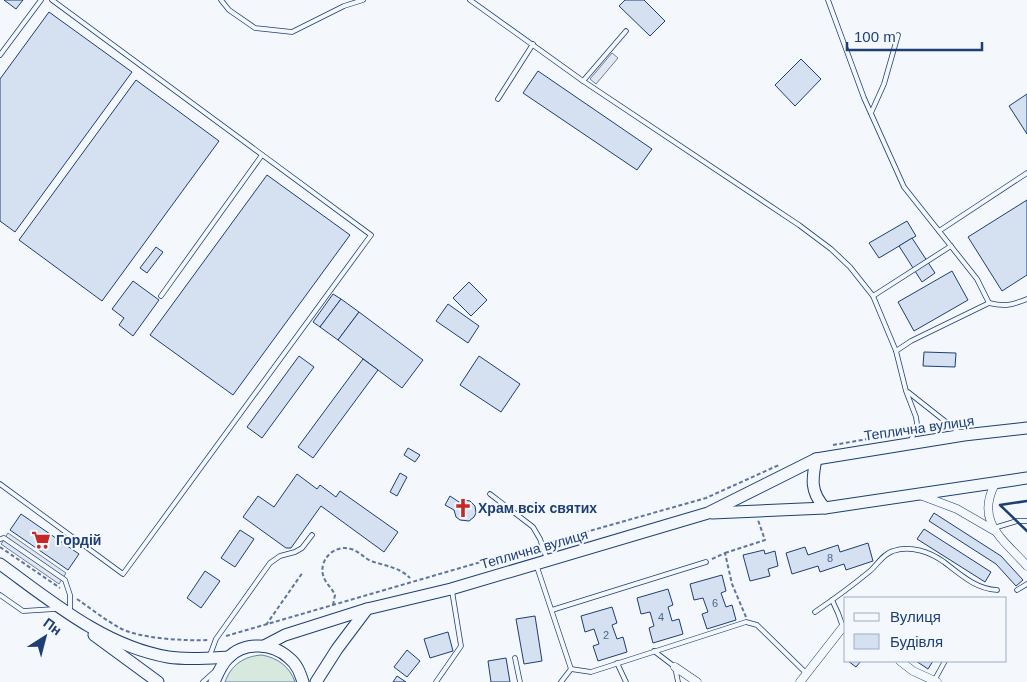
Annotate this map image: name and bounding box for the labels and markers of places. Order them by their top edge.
church icon: Храм всіх святих [452,497,474,519]
place label: Храм всіх святих [478,500,597,516]
supermarket icon: Гордій [30,529,52,551]
place label: Гордій [56,532,101,548]

